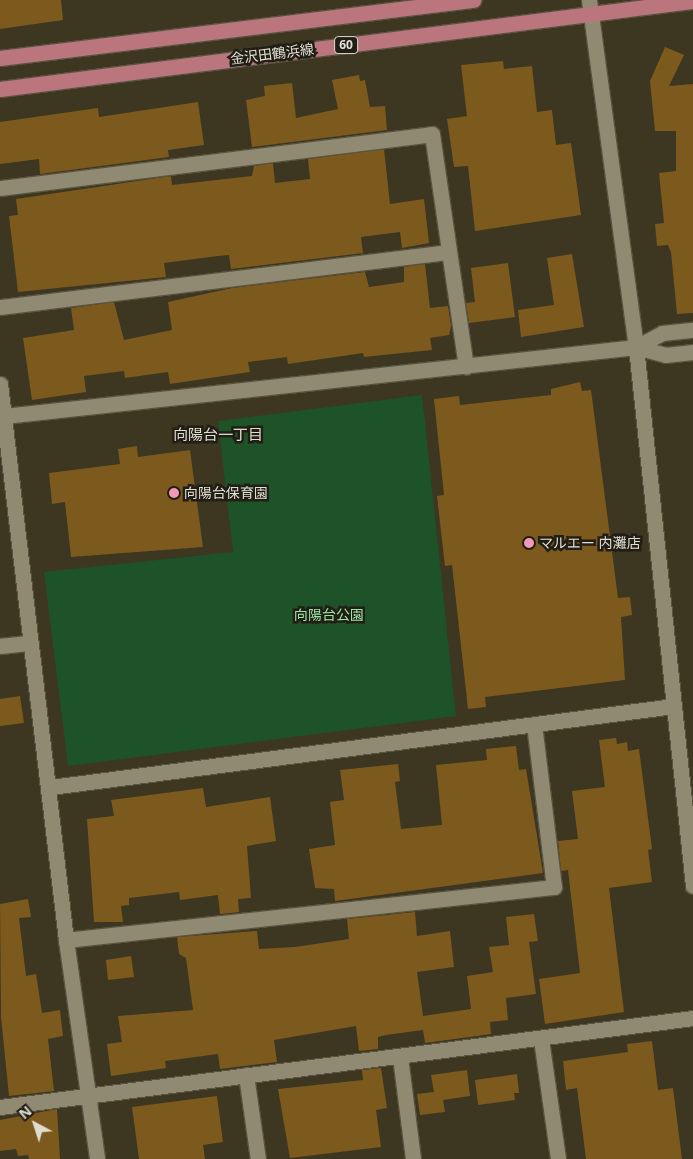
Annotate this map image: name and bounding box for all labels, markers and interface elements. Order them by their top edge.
road number: 60 [334,36,358,54]
street label: 金沢田鶴浜線 [229,41,315,67]
district label: 向陽台一丁目 [173,426,263,444]
place label: 向陽台保育園 [184,485,268,501]
marker: 向陽台保育園 [168,487,180,499]
place label: マルエー 内灘店 [539,535,641,551]
marker: マルエー 内灘店 [523,537,535,549]
park label: 向陽台公園 [294,607,364,623]
north arrow [10,1099,60,1149]
text: N [15,1101,36,1123]

